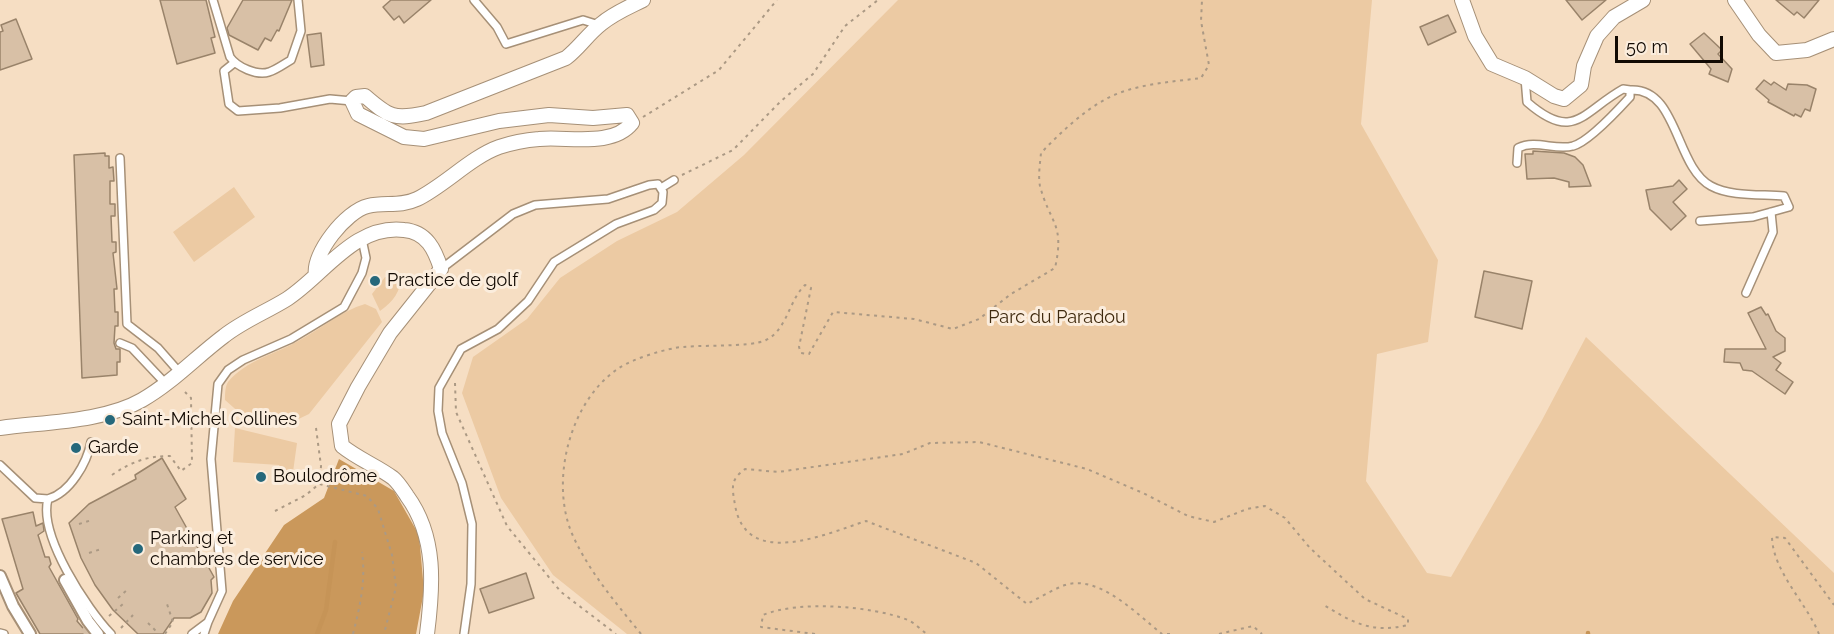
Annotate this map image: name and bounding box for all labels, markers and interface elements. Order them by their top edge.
scale bar [1618,24,1726,62]
text: 50 m [1626,36,1668,57]
place label: Practice de golf [387,270,518,292]
marker: Practice de golf [368,274,382,288]
park label: Parc du Paradou [988,307,1126,329]
place label: Saint-Michel Collines [122,409,297,431]
marker: Saint-Michel Collines [103,413,117,427]
place label: Garde [88,437,139,459]
marker: Garde [69,441,83,455]
place label: Boulodrôme [273,466,377,488]
marker: Boulodrôme [254,470,268,484]
place label: Parking et chambres de service [150,528,324,570]
marker: Parking et chambres de service [131,542,145,556]

